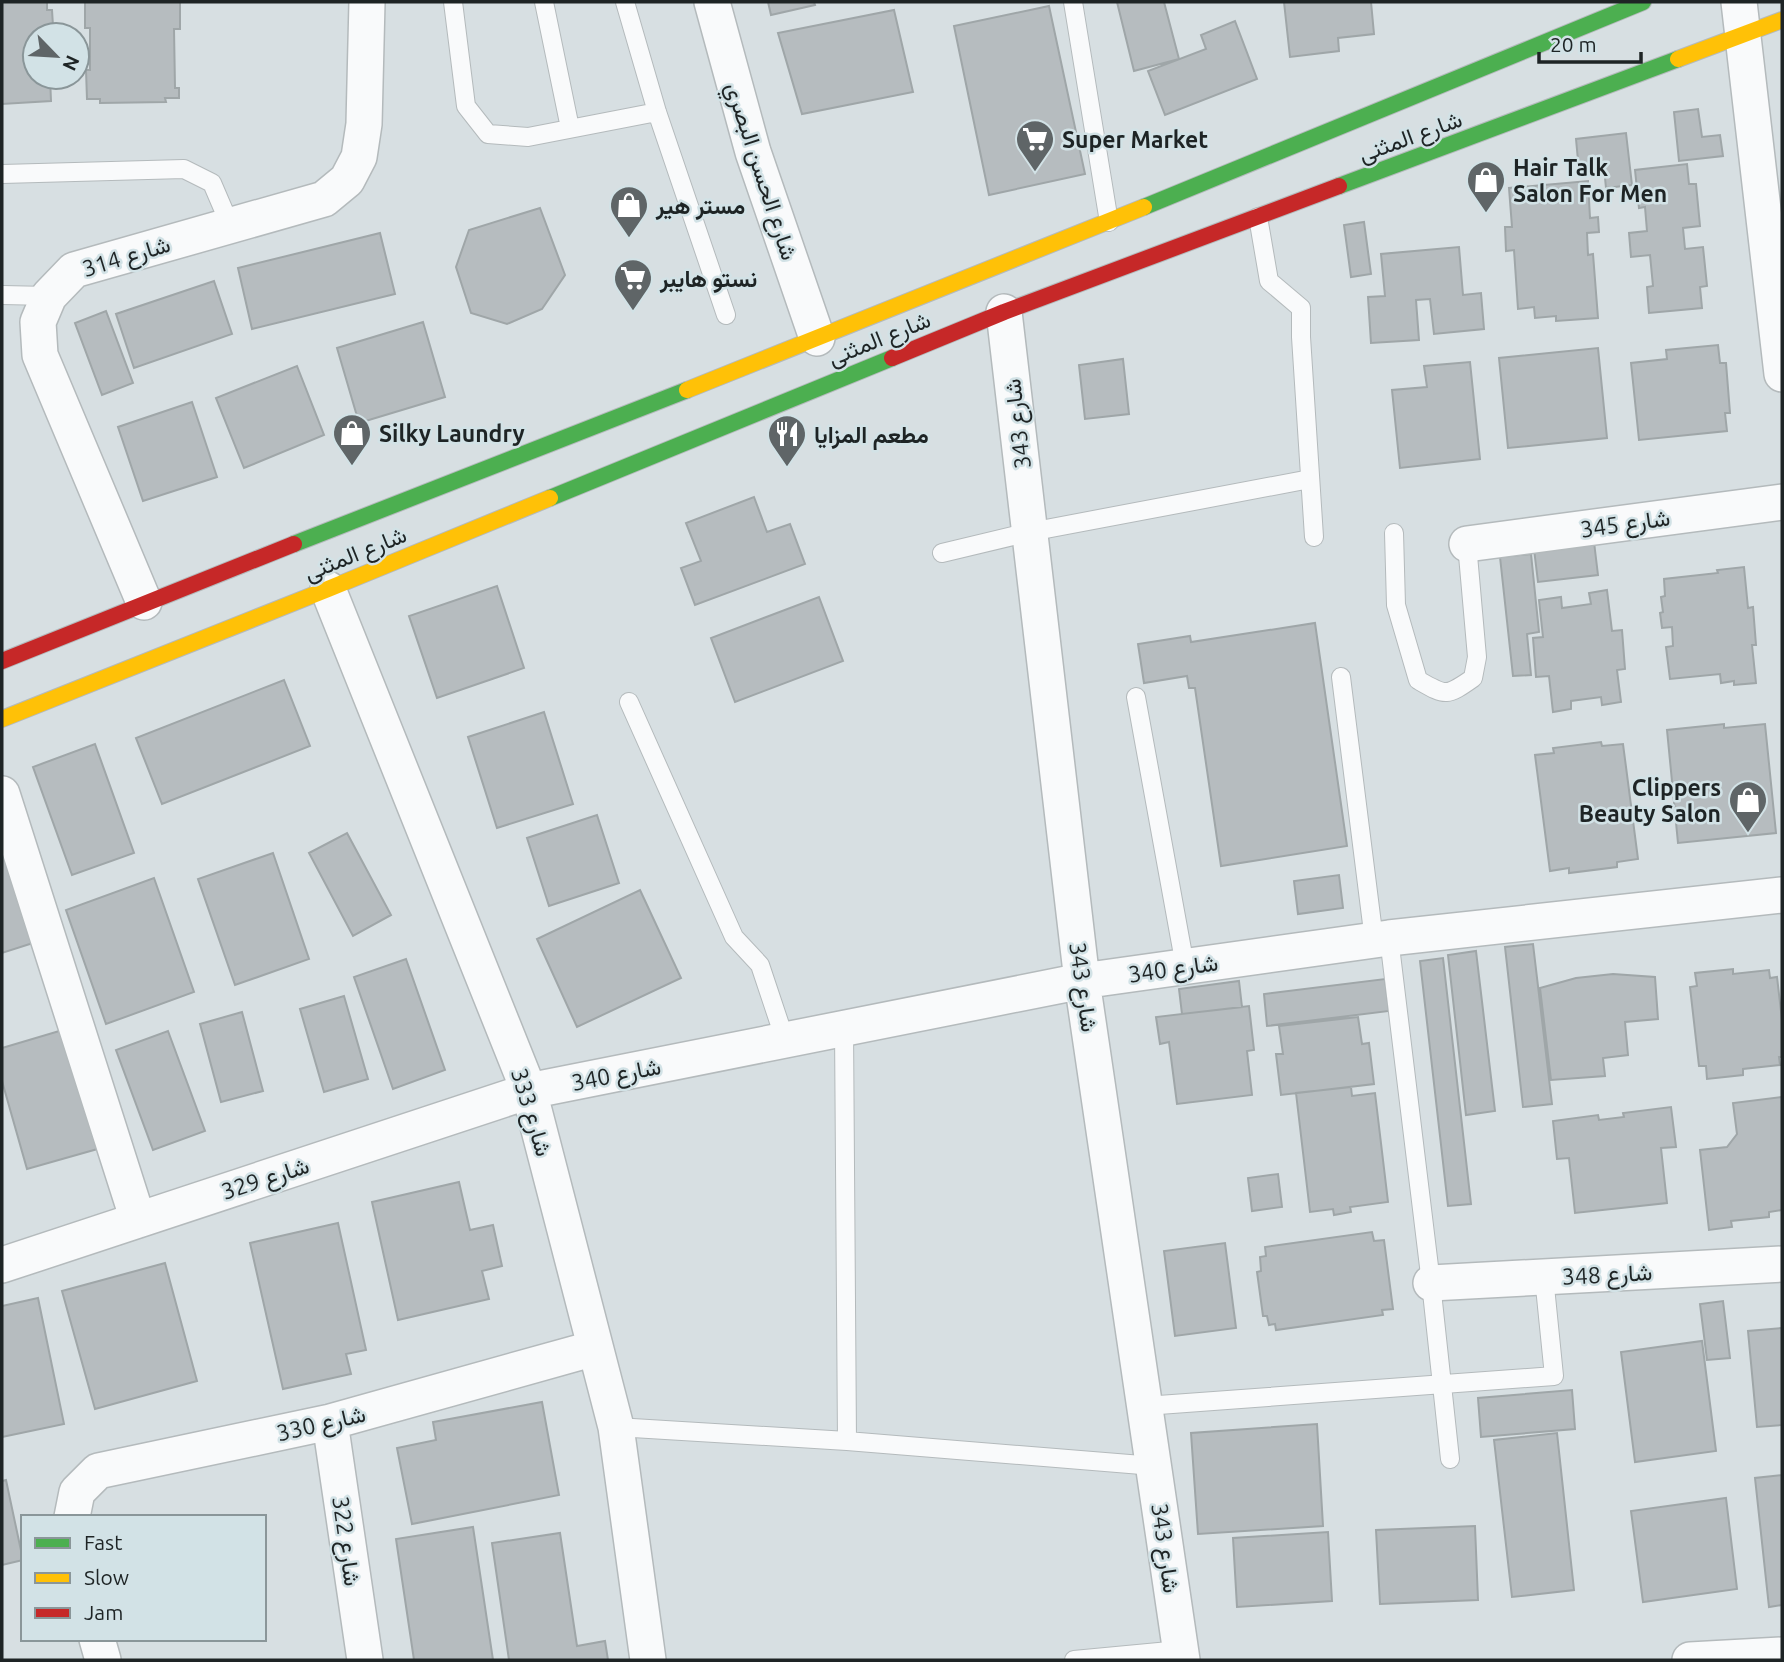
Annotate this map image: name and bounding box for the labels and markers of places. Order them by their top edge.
supermarket icon: Super Market [1014,118,1056,173]
place label: Super Market [1062,127,1208,152]
place label: Hair Talk Salon For Men [1513,155,1667,206]
shop icon: Hair Talk Salon For Men [1465,159,1507,214]
shop icon: مستر هير [608,184,650,239]
place label: مستر هير [655,193,745,221]
supermarket icon: نستو هايبر [612,257,654,312]
place label: نستو هايبر [659,266,757,294]
shop icon: Silky Laundry [331,412,373,467]
restaurant icon: مطعم المزايا [766,413,808,468]
place label: Silky Laundry [379,421,525,446]
place label: مطعم المزايا [814,422,929,450]
place label: Clippers Beauty Salon [1579,775,1721,826]
shop icon: Clippers Beauty Salon [1727,779,1769,834]

